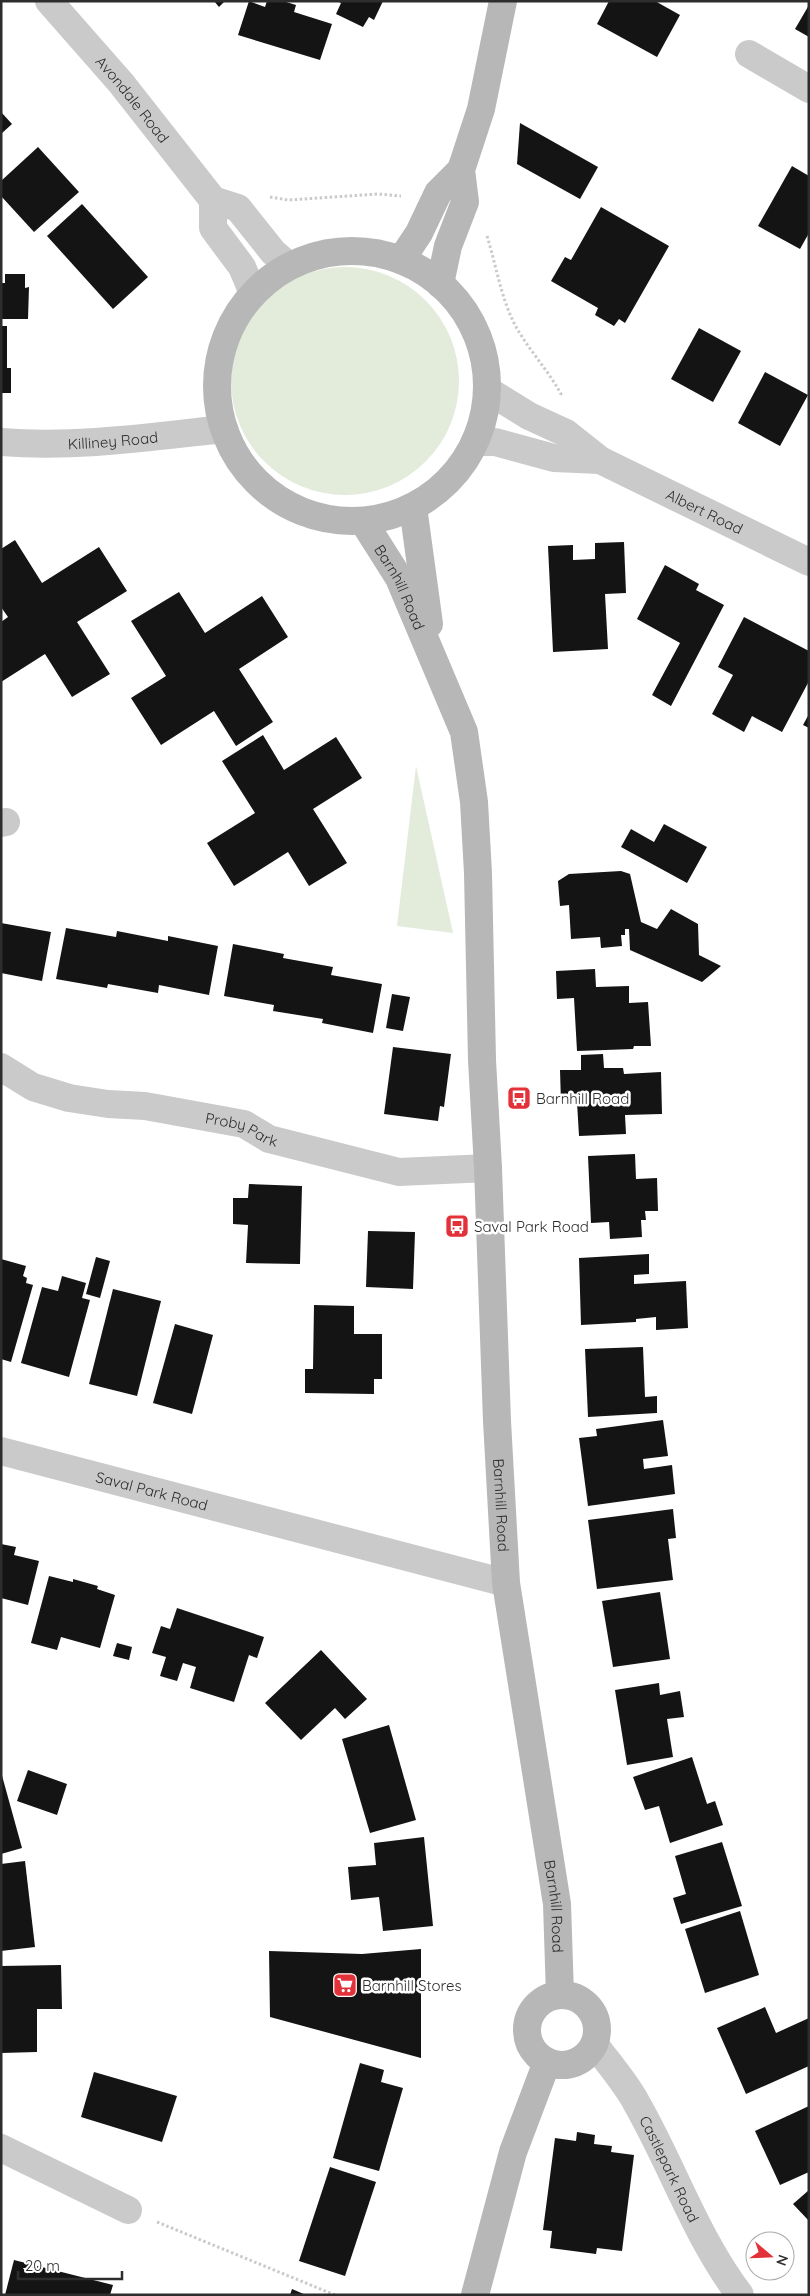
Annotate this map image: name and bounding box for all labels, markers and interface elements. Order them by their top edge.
street label: Avondale Road [92,52,174,146]
street label: Killiney Road [67,427,159,453]
street label: Albert Road [663,484,746,538]
street label: Barnhill Road [371,541,429,633]
bus stop icon: Barnhill Road [506,1085,532,1111]
place label: Barnhill Road [536,1089,629,1108]
street label: Proby Park [204,1108,280,1150]
bus stop icon: Saval Park Road [444,1213,470,1239]
place label: Saval Park Road [474,1217,589,1236]
street label: Barnhill Road [490,1458,514,1552]
street label: Saval Park Road [94,1467,210,1514]
street label: Barnhill Road [541,1858,568,1953]
supermarket icon: Barnhill Stores [332,1972,358,1998]
place label: Barnhill Stores [362,1976,461,1995]
street label: Castlepark Road [636,2112,704,2225]
north arrow [745,2231,795,2281]
scale bar [18,2248,121,2280]
text: N [772,2252,792,2268]
text: 20 m [25,2256,60,2275]

